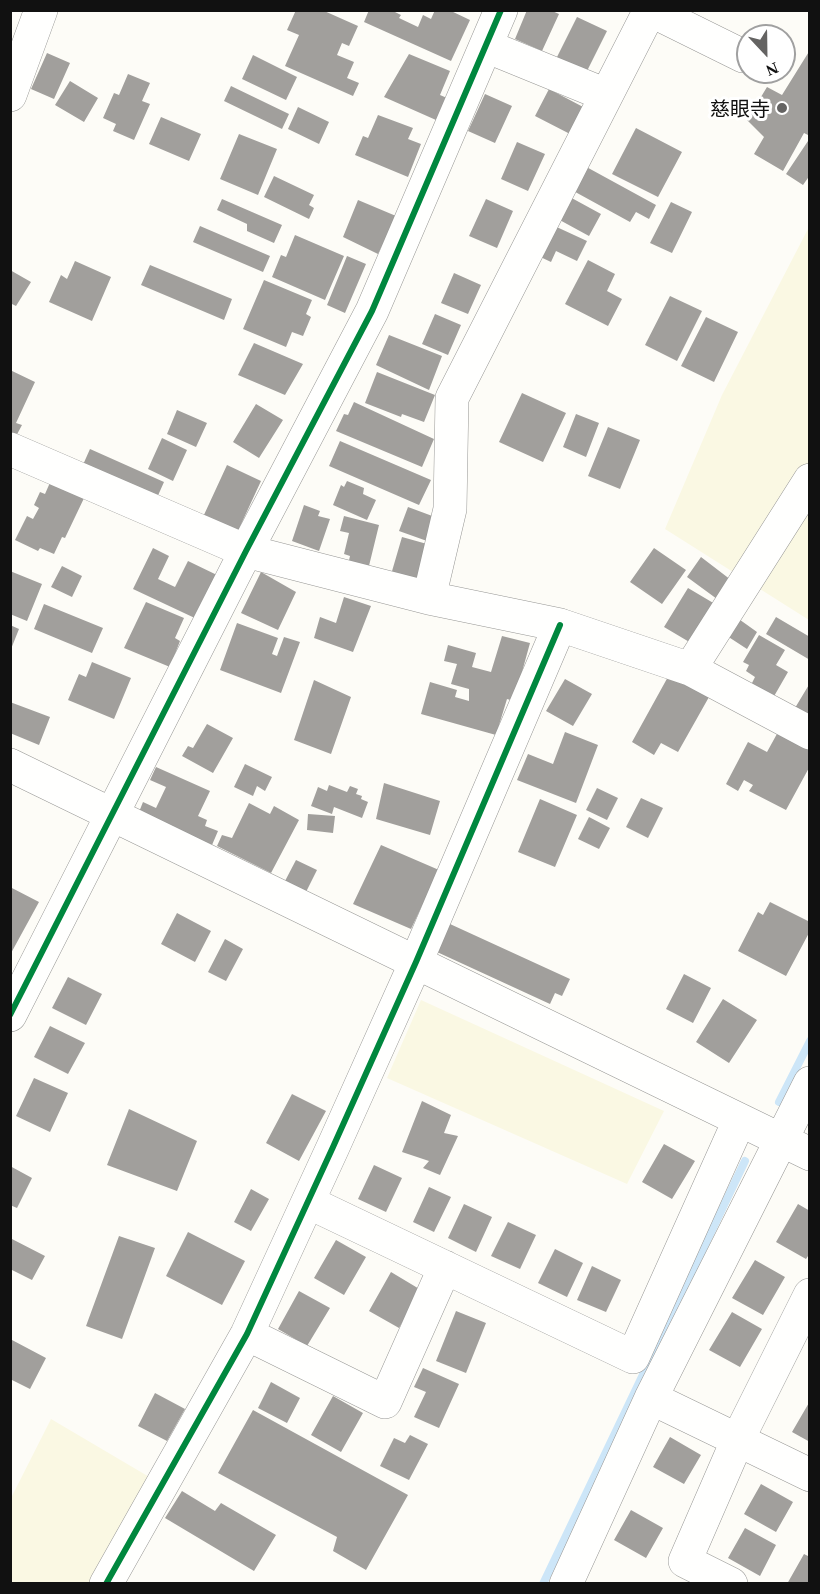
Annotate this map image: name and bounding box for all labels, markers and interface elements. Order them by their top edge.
north arrow [736,24,796,84]
text: N [764,59,781,79]
place label: 慈眼寺 [710,96,770,120]
marker: 慈眼寺 [775,101,789,115]

